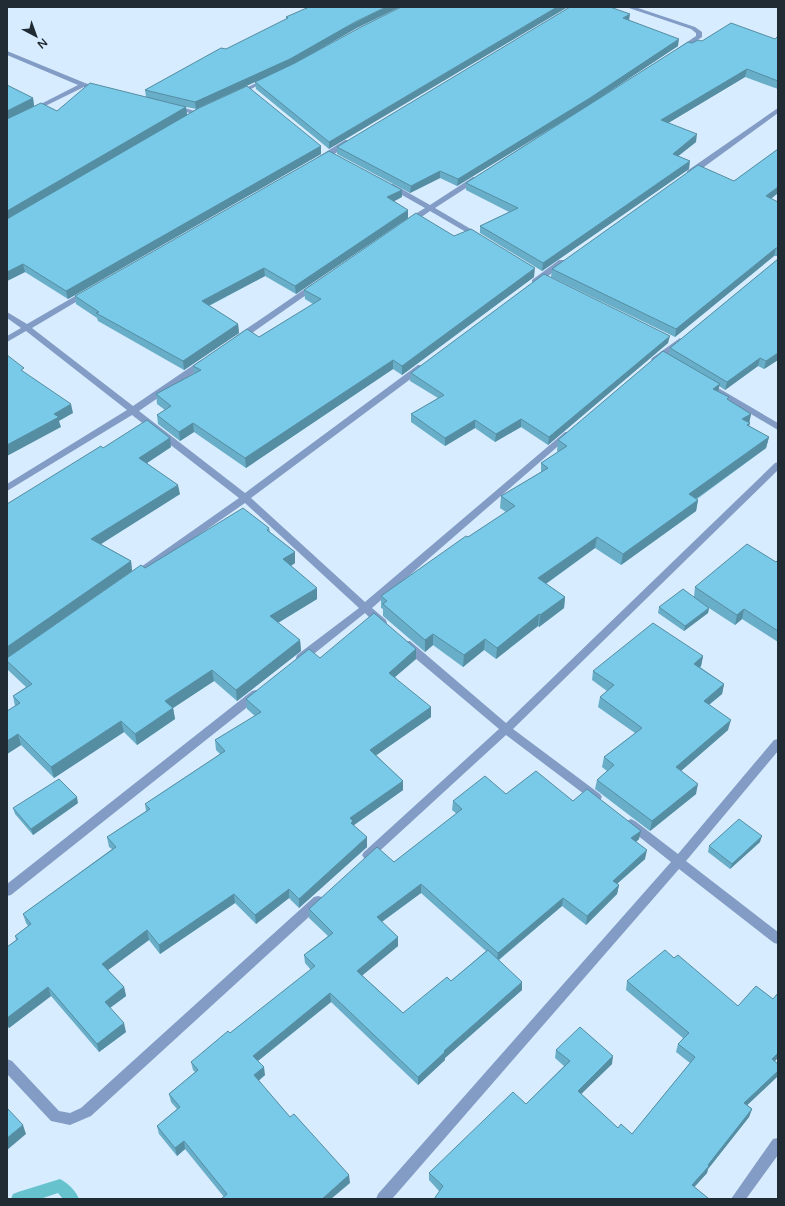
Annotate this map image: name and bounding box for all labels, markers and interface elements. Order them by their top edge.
north arrow [16,16,56,56]
text: N [35,35,50,51]

